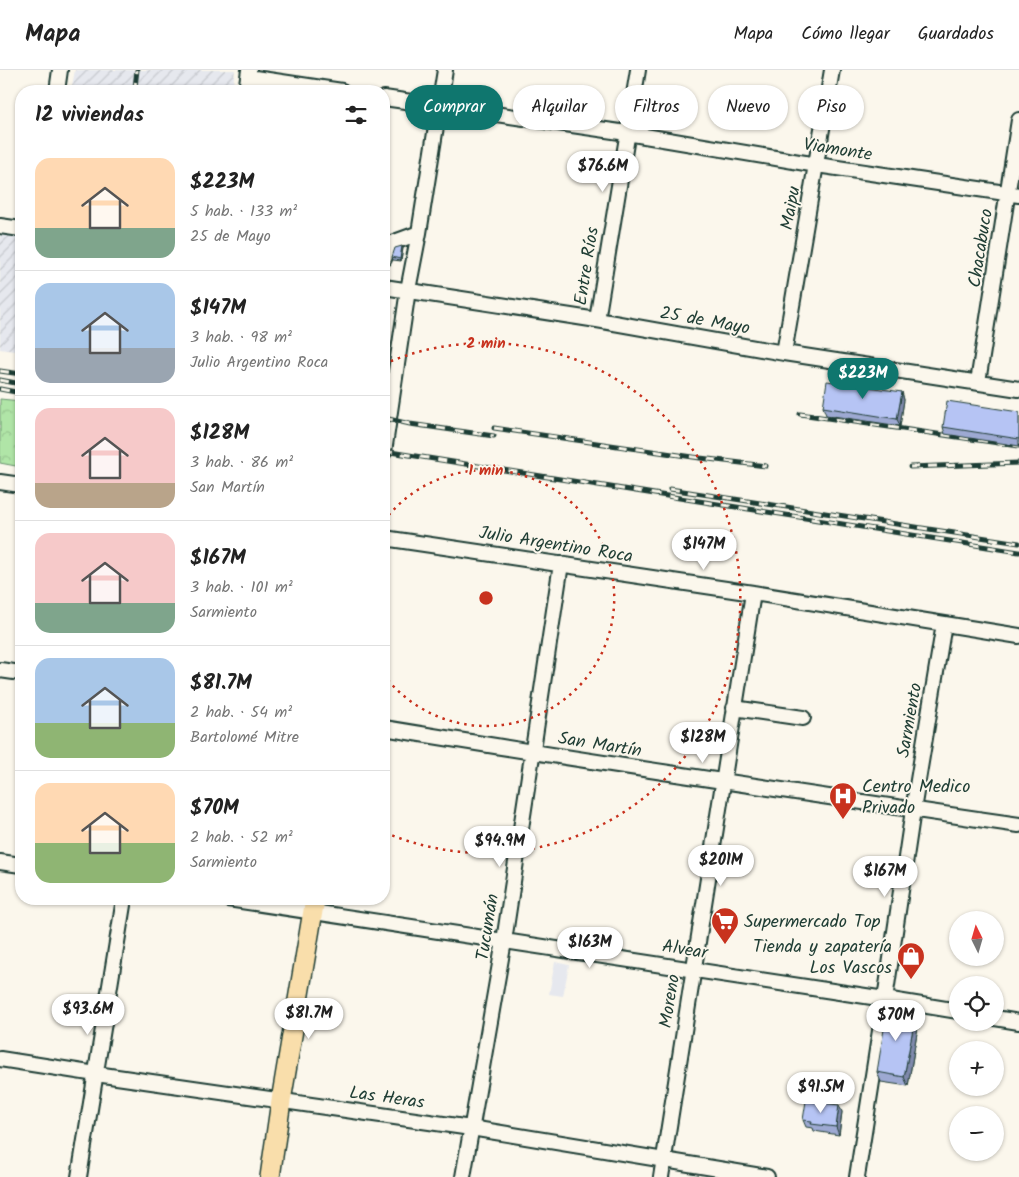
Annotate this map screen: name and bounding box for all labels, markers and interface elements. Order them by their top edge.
text: Mapa [25,15,81,54]
text: Mapa [734,20,773,49]
text: Cómo llegar [801,20,890,49]
text: Guardados [918,20,994,49]
chip: Comprar [405,85,503,130]
chip: Alquilar [513,85,605,130]
chip: Filtros [615,85,698,130]
chip: Nuevo [708,85,788,130]
chip: Piso [798,85,864,130]
text: 12 viviendas [35,99,144,132]
icon: filters [342,101,370,129]
street label: Viamonte [801,131,874,170]
pin: $76.6M [562,150,644,193]
text: $76.6M [578,154,628,179]
text: $223M [190,166,254,199]
icon: home [75,178,135,238]
street label: Maipu [773,184,810,233]
text: 5 hab. · 133 m² [190,199,297,224]
street label: Chacabuco [961,207,1002,290]
text: 25 de Mayo [190,224,271,249]
street label: Entre Ríos [567,225,608,308]
text: $147M [190,292,246,325]
street label: 25 de Mayo [657,299,752,344]
icon: home [75,303,135,363]
text: 3 hab. · 98 m² [190,325,292,350]
text: 2 min [466,332,506,356]
text: Julio Argentino Roca [190,350,328,375]
pin: $223M [828,358,898,400]
text: $223M [839,361,887,386]
text: $128M [190,417,249,450]
icon: home [75,428,135,488]
text: 3 hab. · 86 m² [190,450,293,475]
text: 1 min [469,459,503,483]
text: San Martín [190,475,265,500]
street label: Julio Argentino Roca [477,519,635,572]
pin: $147M [669,528,739,571]
text: $147M [683,532,725,557]
text: $167M [190,542,246,575]
icon: home [75,553,135,613]
text: 3 hab. · 101 m² [190,575,293,600]
centre of rings [477,589,495,607]
text: Sarmiento [190,600,257,625]
text: $81.7M [190,667,252,700]
icon: home [75,678,135,738]
street label: Sarmiento [890,681,931,760]
text: 2 hab. · 54 m² [190,700,292,725]
pin: $128M [668,722,738,764]
text: Bartolomé Mitre [190,725,299,750]
street label: San Martín [556,725,644,766]
text: $128M [680,725,726,750]
place label: Centro Medico Privado [862,773,971,823]
hospital icon: Centro Medico Privado [828,781,858,820]
text: $70M [190,792,239,825]
icon: home [75,803,135,863]
text: 2 hab. · 52 m² [190,825,293,850]
pin: $94.9M [459,826,541,868]
text: $94.9M [475,829,525,854]
pin: $201M [686,844,756,887]
text: $201M [699,848,743,873]
text: Sarmiento [190,850,257,875]
pin: $167M [850,856,920,898]
text: $167M [864,859,906,884]
street label: Tucumán [469,892,508,963]
supermarket icon: Supermercado Top [710,906,740,945]
place label: Supermercado Top [744,908,881,937]
north arrow [949,911,1004,966]
map controls [949,911,1004,1161]
pin: $163M [555,926,625,969]
text: $163M [568,930,612,955]
street label: Alvear [660,933,711,969]
place label: Tienda y zapatería Los Vascos [753,933,892,983]
shop icon: Tienda y zapatería Los Vascos [896,941,926,980]
street label: Moreno [652,972,689,1030]
button: locate [949,976,1004,1031]
pin: $93.6M [47,994,129,1036]
text: $93.6M [63,997,113,1022]
pin: $81.7M [268,998,350,1040]
pin: $70M [866,1000,926,1042]
text: $81.7M [285,1001,333,1026]
text: $70M [877,1003,915,1028]
button: + [949,1041,1004,1096]
pin: $91.5M [780,1072,862,1114]
text: $91.5M [798,1075,844,1100]
street label: Las Heras [347,1079,426,1118]
button: − [949,1106,1004,1161]

